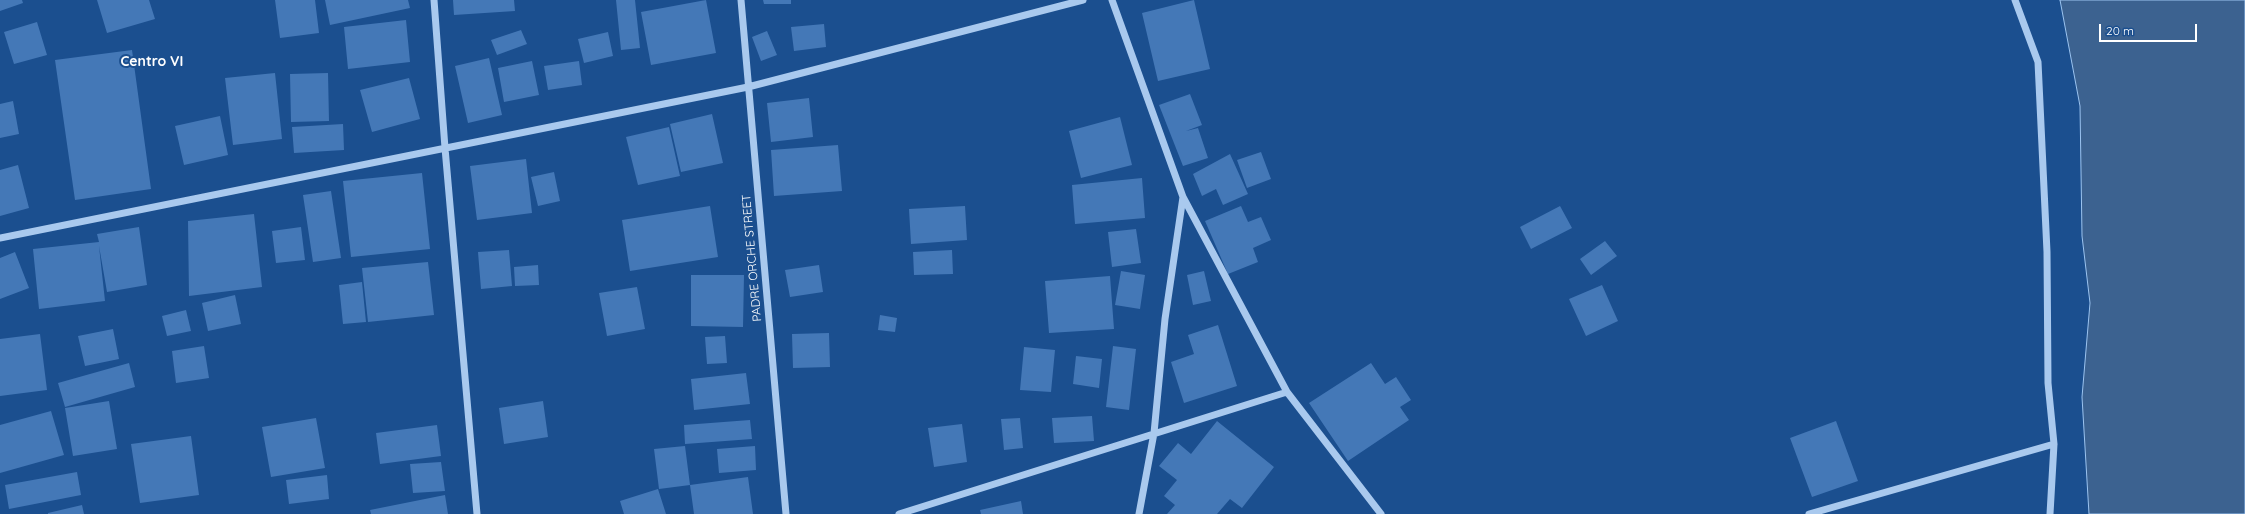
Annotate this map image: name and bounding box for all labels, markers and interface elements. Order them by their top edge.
scale bar [2101,16,2199,42]
text: 20 m [2106,23,2134,38]
district label: Centro VI [121,54,183,70]
street label: PADRE ORCHE STREET [739,194,765,322]

